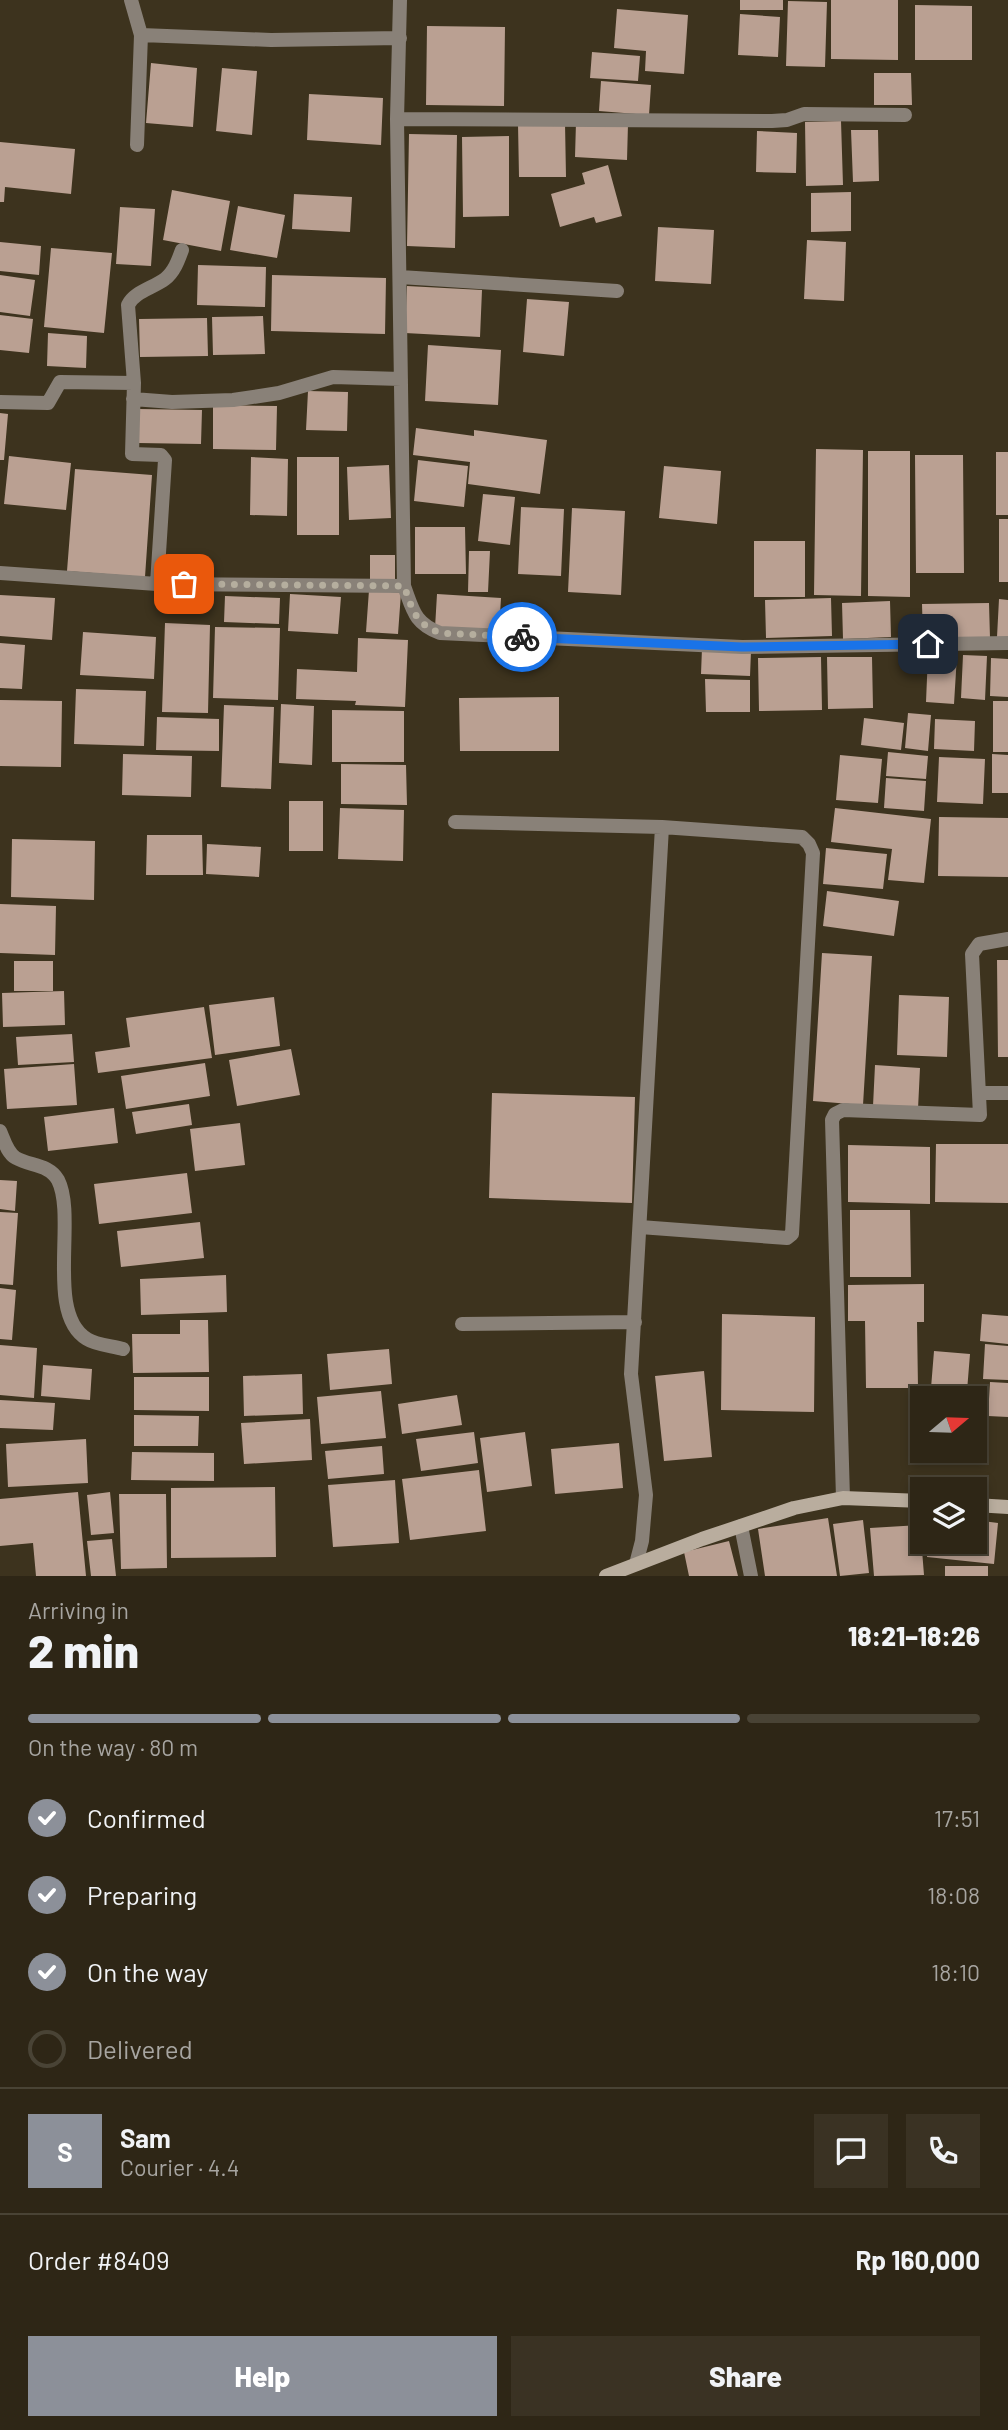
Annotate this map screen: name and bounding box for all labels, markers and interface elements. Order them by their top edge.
pin [154,554,214,614]
icon: bag [165,565,203,603]
courier [487,602,557,672]
pin [898,614,958,674]
icon: bike [503,618,541,656]
icon: home [909,625,947,663]
north arrow [910,1386,987,1463]
map controls [910,1386,987,1554]
button: layers [910,1477,987,1554]
text: Arriving in [28,1596,129,1624]
text: 18:21–18:26 [848,1620,980,1651]
text: 2 min [28,1622,139,1677]
text: On the way · 80 m [28,1733,198,1761]
icon: check [28,1799,66,1837]
text: Confirmed [87,1802,206,1833]
text: 17:51 [934,1804,980,1832]
icon: check [28,1876,66,1914]
text: Preparing [87,1879,197,1910]
text: 18:08 [927,1881,980,1909]
icon: check [28,1953,66,1991]
text: On the way [87,1956,208,1987]
text: 18:10 [931,1958,980,1986]
text: Delivered [87,2033,193,2064]
button: chat [814,2114,888,2188]
button: phone [906,2114,980,2188]
text: Sam [120,2122,171,2153]
text: S [57,2136,73,2167]
text: Courier · 4.4 [120,2153,239,2181]
text: Order #8409 [28,2244,169,2275]
text: Rp 160,000 [855,2244,980,2275]
button: Help [28,2336,497,2416]
button: Share [511,2336,980,2416]

